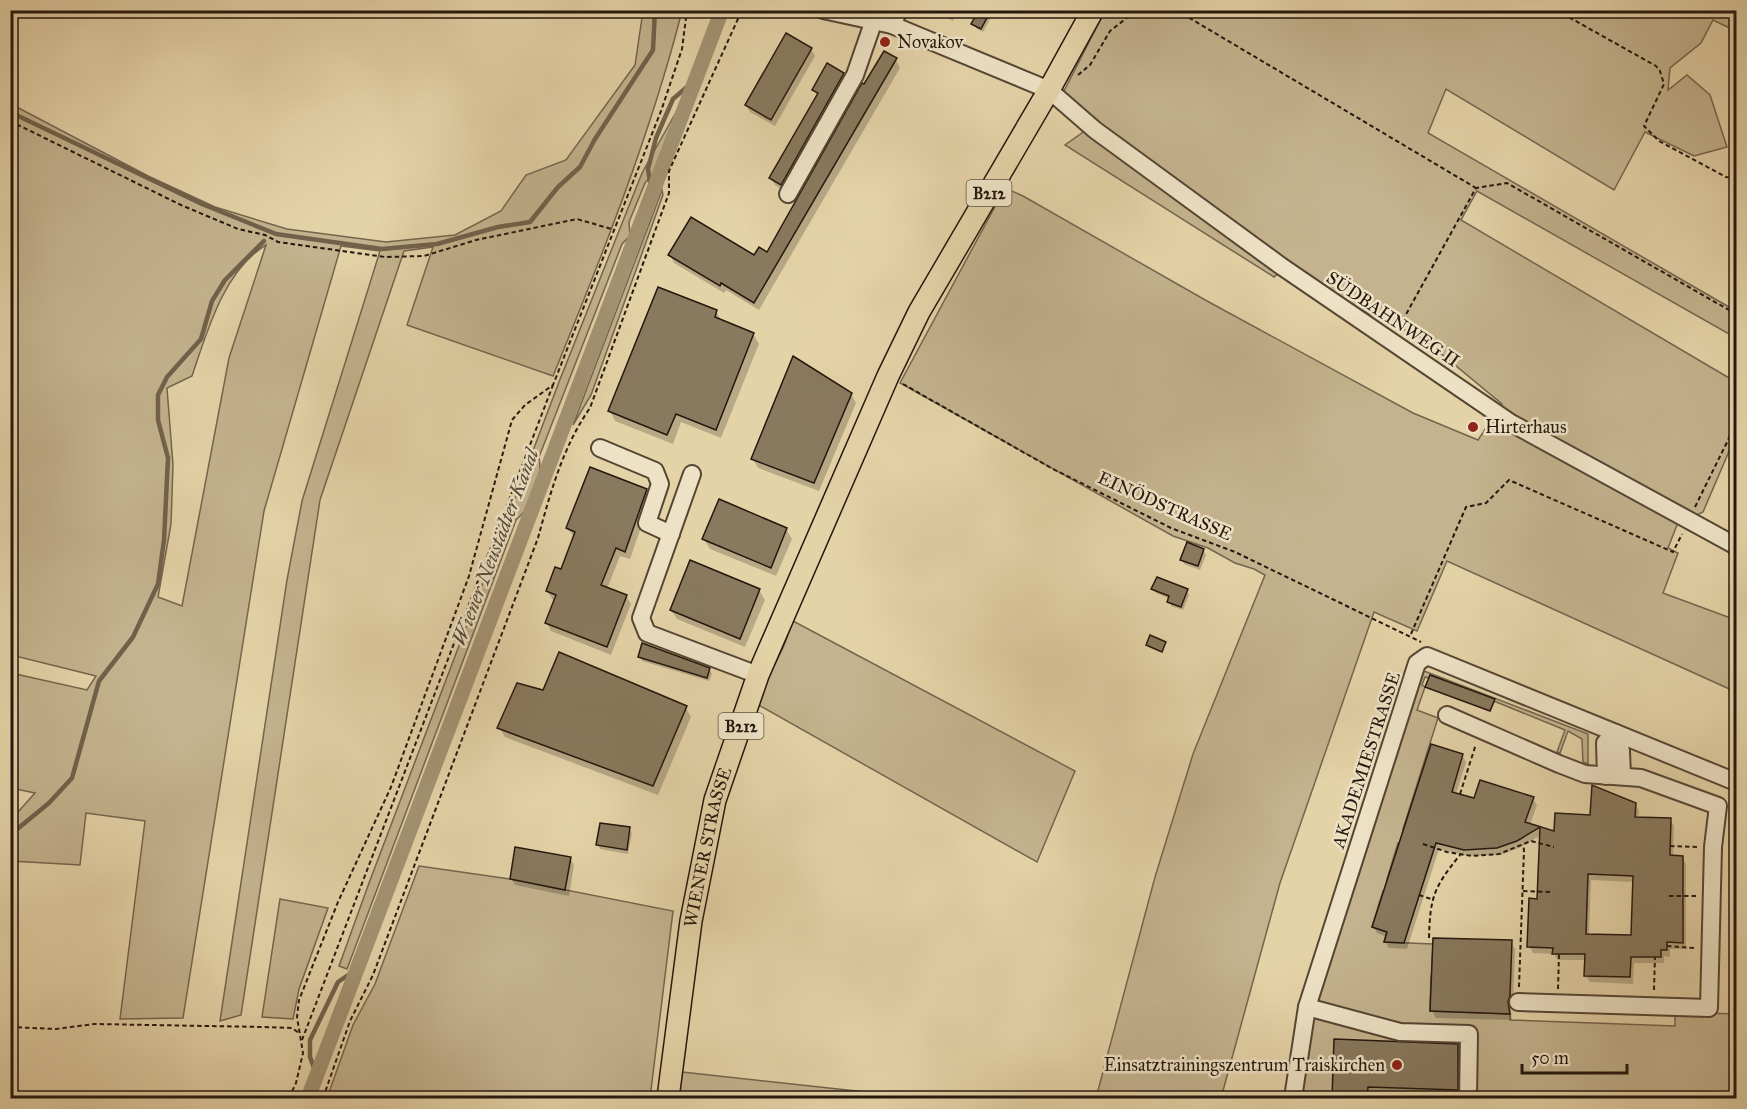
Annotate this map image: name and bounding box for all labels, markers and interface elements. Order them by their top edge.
place label: Novakov [897,31,964,53]
marker: Novakov [878,35,892,49]
road number: B212 [966,180,1012,206]
street label: SÜDBAHNWEG II [1322,265,1465,372]
place label: Hirterhaus [1485,416,1567,438]
marker: Hirterhaus [1466,420,1480,434]
water label: Wiener Neustädter Kanal [446,444,544,649]
street label: EINÖDSTRASSE [1095,466,1236,545]
street label: AKADEMIESTRASSE [1327,669,1405,852]
road number: B212 [718,713,764,739]
street label: WIENER STRASSE [679,764,736,929]
scale bar [1522,1037,1627,1075]
text: 50 m [1531,1047,1569,1069]
place label: Einsatztrainingszentrum Traiskirchen [1104,1054,1385,1077]
marker: Einsatztrainingszentrum Traiskirchen [1390,1058,1404,1072]

